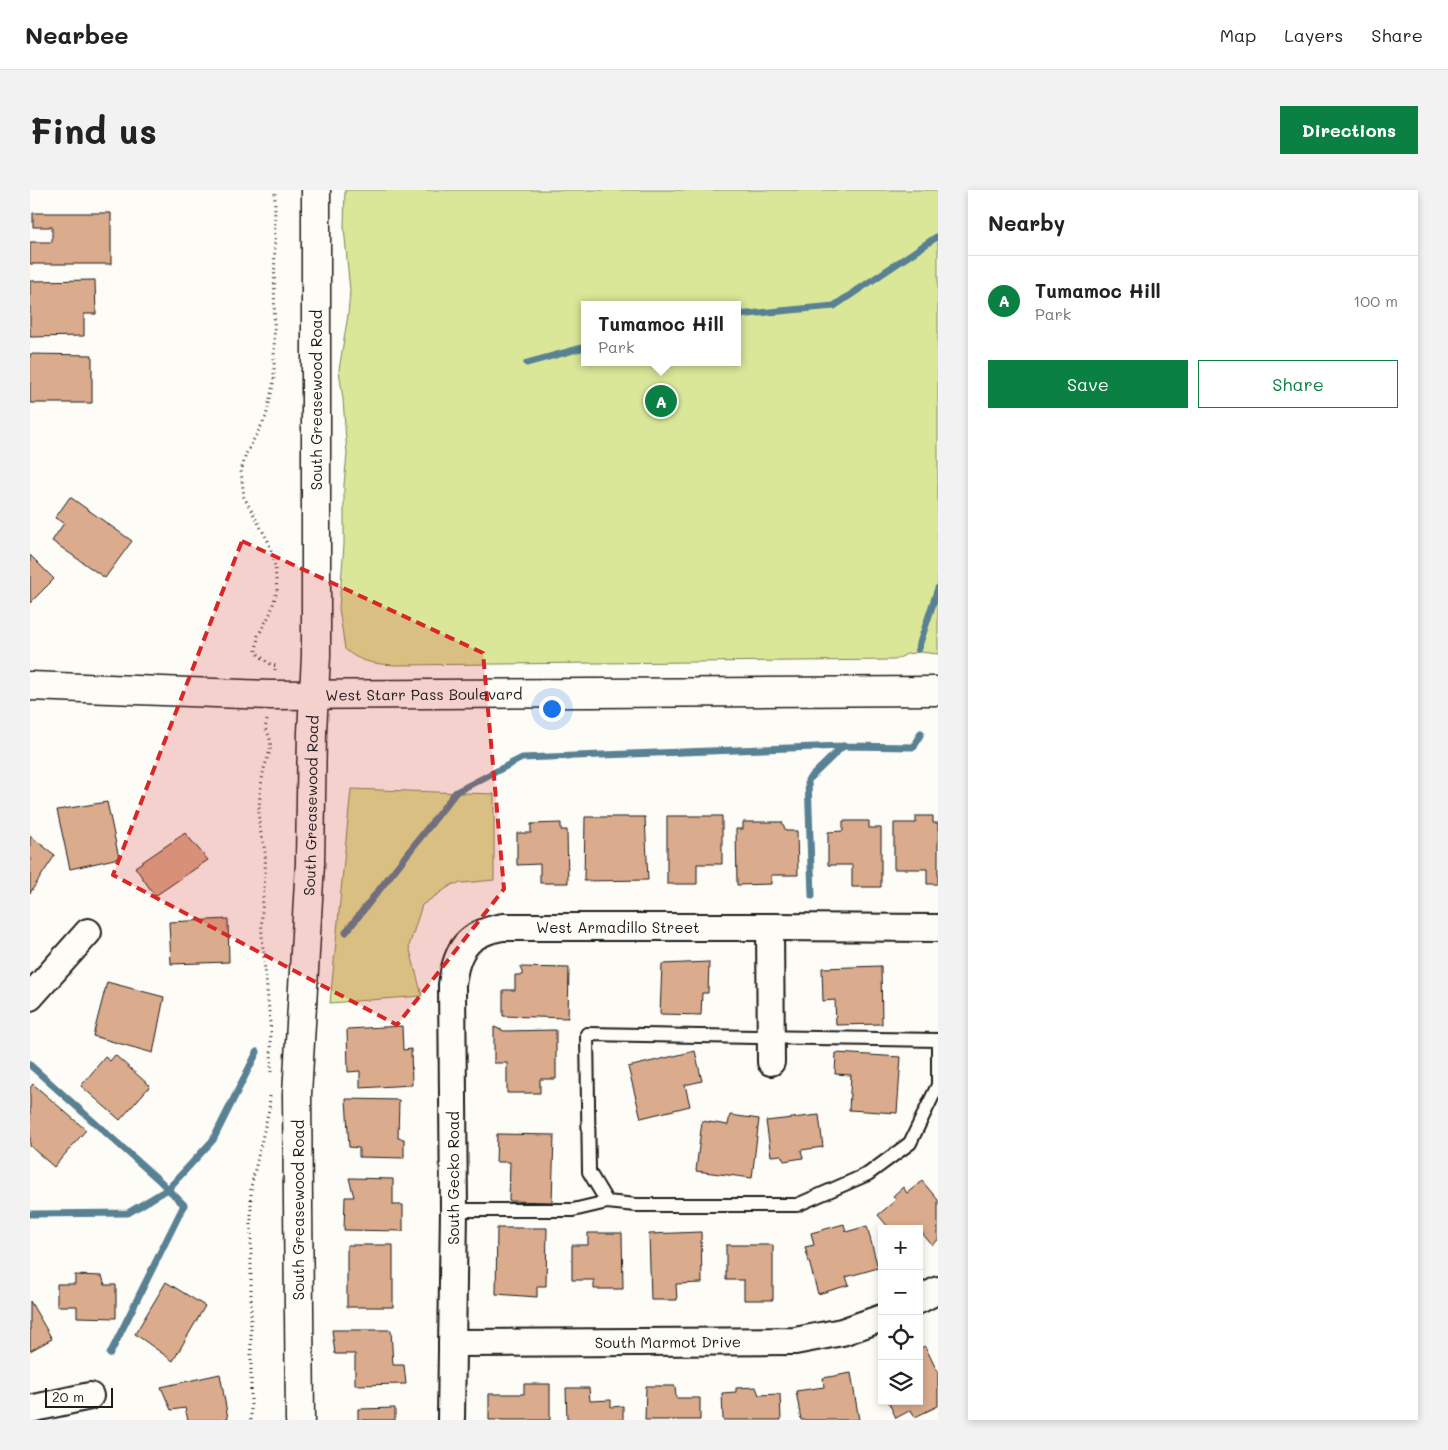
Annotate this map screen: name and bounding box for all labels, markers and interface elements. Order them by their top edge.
text: Nearbee [25,19,129,50]
text: Map [1220,23,1256,47]
text: Layers [1284,23,1343,47]
text: Share [1371,23,1423,47]
button: Directions [1280,106,1418,154]
text: Find us [30,107,157,153]
text: Nearby [988,209,1065,236]
text: Tumamoc Hill [1035,278,1161,303]
text: A [998,290,1010,311]
text: 100 m [1353,290,1398,311]
popup [581,301,741,366]
text: Park [1035,303,1071,324]
street label: South Greasewood Road [306,310,326,490]
text: Tumamoc Hill [598,311,724,336]
text: Park [598,336,634,357]
button: Save [988,360,1188,408]
button: Share [1198,360,1398,408]
pin: A [645,382,677,420]
street label: West Starr Pass Boulevard [325,683,523,705]
your location [539,696,565,722]
street label: South Greasewood Road [298,715,323,896]
street label: West Armadillo Street [536,917,700,937]
street label: South Gecko Road [443,1111,463,1245]
street label: South Greasewood Road [288,1120,308,1300]
map controls [878,1225,923,1405]
button: + [878,1225,923,1270]
button: − [878,1270,923,1315]
button: locate [878,1315,923,1360]
street label: South Marmot Drive [595,1331,741,1352]
button: layers [878,1360,923,1405]
scale bar [45,1385,112,1408]
text: 20 m [52,1387,84,1406]

